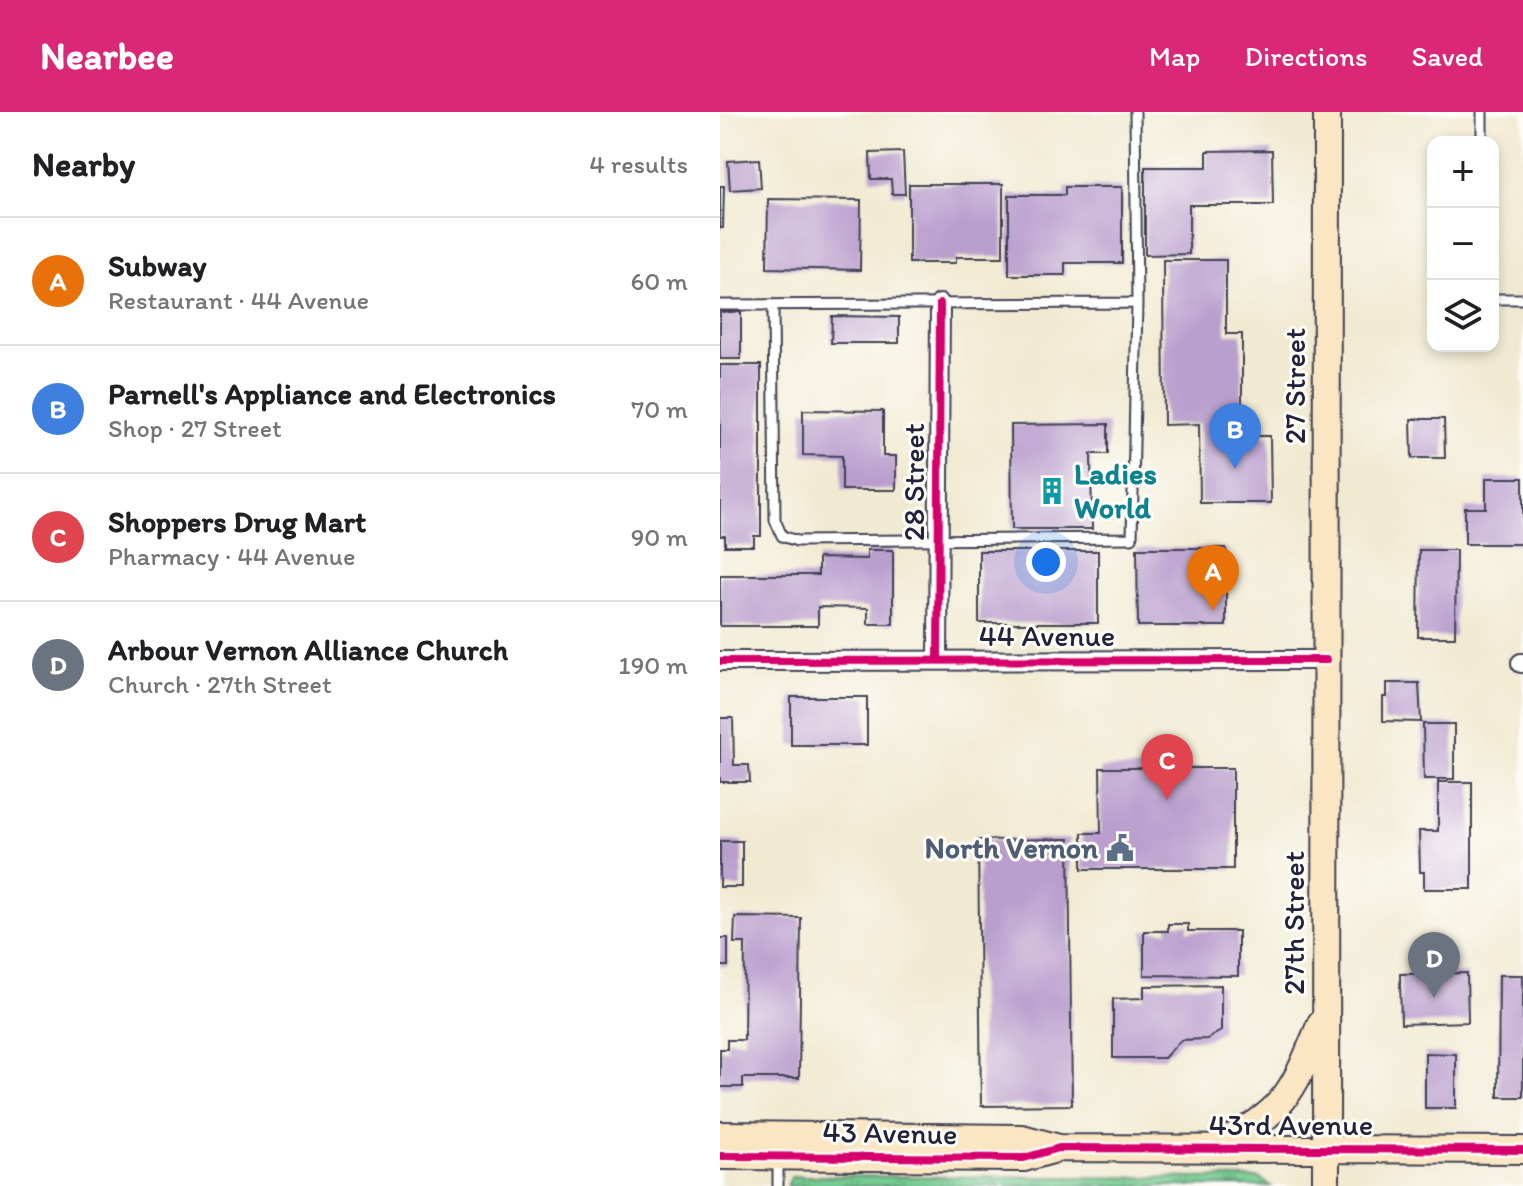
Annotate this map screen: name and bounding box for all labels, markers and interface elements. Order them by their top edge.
text: Nearbee [40,33,174,79]
text: Map [1149,39,1200,73]
text: Directions [1244,39,1368,73]
text: Saved [1412,39,1483,73]
map controls [1427,136,1499,352]
button: + [1427,136,1499,208]
text: Nearby [32,144,135,185]
text: 4 results [589,148,688,180]
button: − [1427,208,1499,280]
text: Subway [108,247,206,284]
text: A [50,265,66,297]
text: 60 m [631,265,688,297]
button: layers [1427,280,1499,352]
text: Restaurant · 44 Avenue [108,284,369,316]
street label: 27 Street [1276,328,1313,444]
text: Parnell's Appliance and Electronics [108,375,556,412]
text: B [50,393,66,425]
text: 70 m [631,393,688,425]
pin: B [1209,403,1261,469]
text: Shop · 27 Street [108,412,282,444]
street label: 28 Street [895,423,932,541]
place label: Ladies World [1074,455,1157,526]
building icon: Ladies World [1037,476,1067,506]
text: Shoppers Drug Mart [108,503,366,540]
text: C [50,521,66,553]
text: 90 m [631,521,688,553]
text: Pharmacy · 44 Avenue [108,540,356,572]
your location [1026,542,1066,582]
pin: A [1187,545,1239,611]
street label: 44 Avenue [979,617,1115,654]
text: Arbour Vernon Alliance Church [108,631,508,668]
text: D [49,649,67,681]
text: 190 m [619,649,688,681]
text: Church · 27th Street [108,668,332,700]
pin: C [1141,734,1193,800]
place label: North Vernon [924,829,1098,866]
public building icon: North Vernon [1105,833,1135,863]
street label: 27th Street [1275,851,1312,995]
pin: D [1408,932,1460,998]
street label: 43rd Avenue [1209,1106,1373,1143]
street label: 43 Avenue [822,1113,958,1152]

